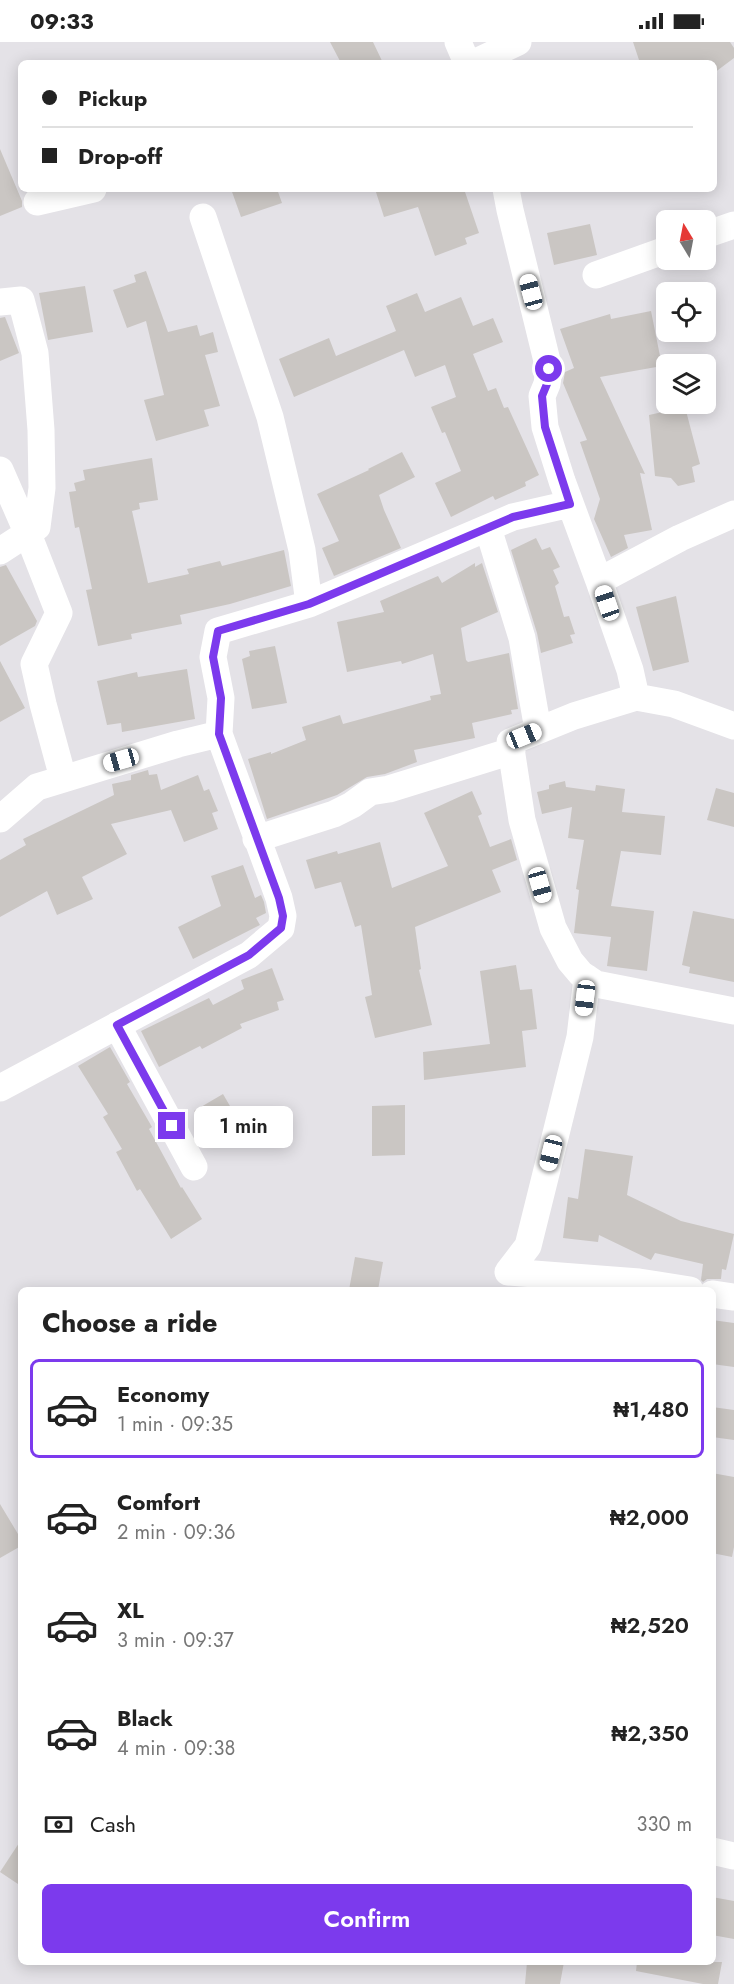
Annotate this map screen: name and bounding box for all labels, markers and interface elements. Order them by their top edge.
text: 09:33 [30,5,94,37]
text: Pickup [78,82,147,114]
text: Drop-off [78,140,162,172]
north arrow [656,210,716,270]
map controls [656,210,716,414]
car [518,272,544,312]
button: locate [656,282,716,342]
button: layers [656,354,716,414]
route start [535,355,562,382]
car [593,583,621,623]
car [504,721,544,751]
car [101,746,141,774]
car [526,865,554,905]
car [574,979,596,1017]
callout: 1 min [193,1105,292,1147]
route end [158,1112,185,1139]
text: 1 min [219,1112,268,1141]
car [538,1133,564,1173]
text: Choose a ride [42,1303,217,1342]
text: Economy [117,1378,209,1410]
icon: car [45,1382,99,1436]
text: ₦1,480 [613,1393,689,1425]
text: 1 min · 09:35 [117,1410,233,1439]
text: Comfort [117,1486,200,1518]
icon: car [45,1490,99,1544]
text: ₦2,000 [610,1501,689,1533]
text: 2 min · 09:36 [117,1518,236,1547]
text: XL [117,1594,144,1626]
icon: car [45,1598,99,1652]
text: ₦2,520 [611,1609,689,1641]
text: 3 min · 09:37 [117,1626,234,1655]
text: Black [117,1702,173,1734]
icon: car [45,1706,99,1760]
text: ₦2,350 [611,1717,689,1749]
text: 4 min · 09:38 [117,1734,235,1763]
icon: cash [42,1808,75,1841]
text: Cash [90,1808,136,1840]
text: 330 m [637,1810,692,1839]
button: Confirm [42,1884,692,1953]

